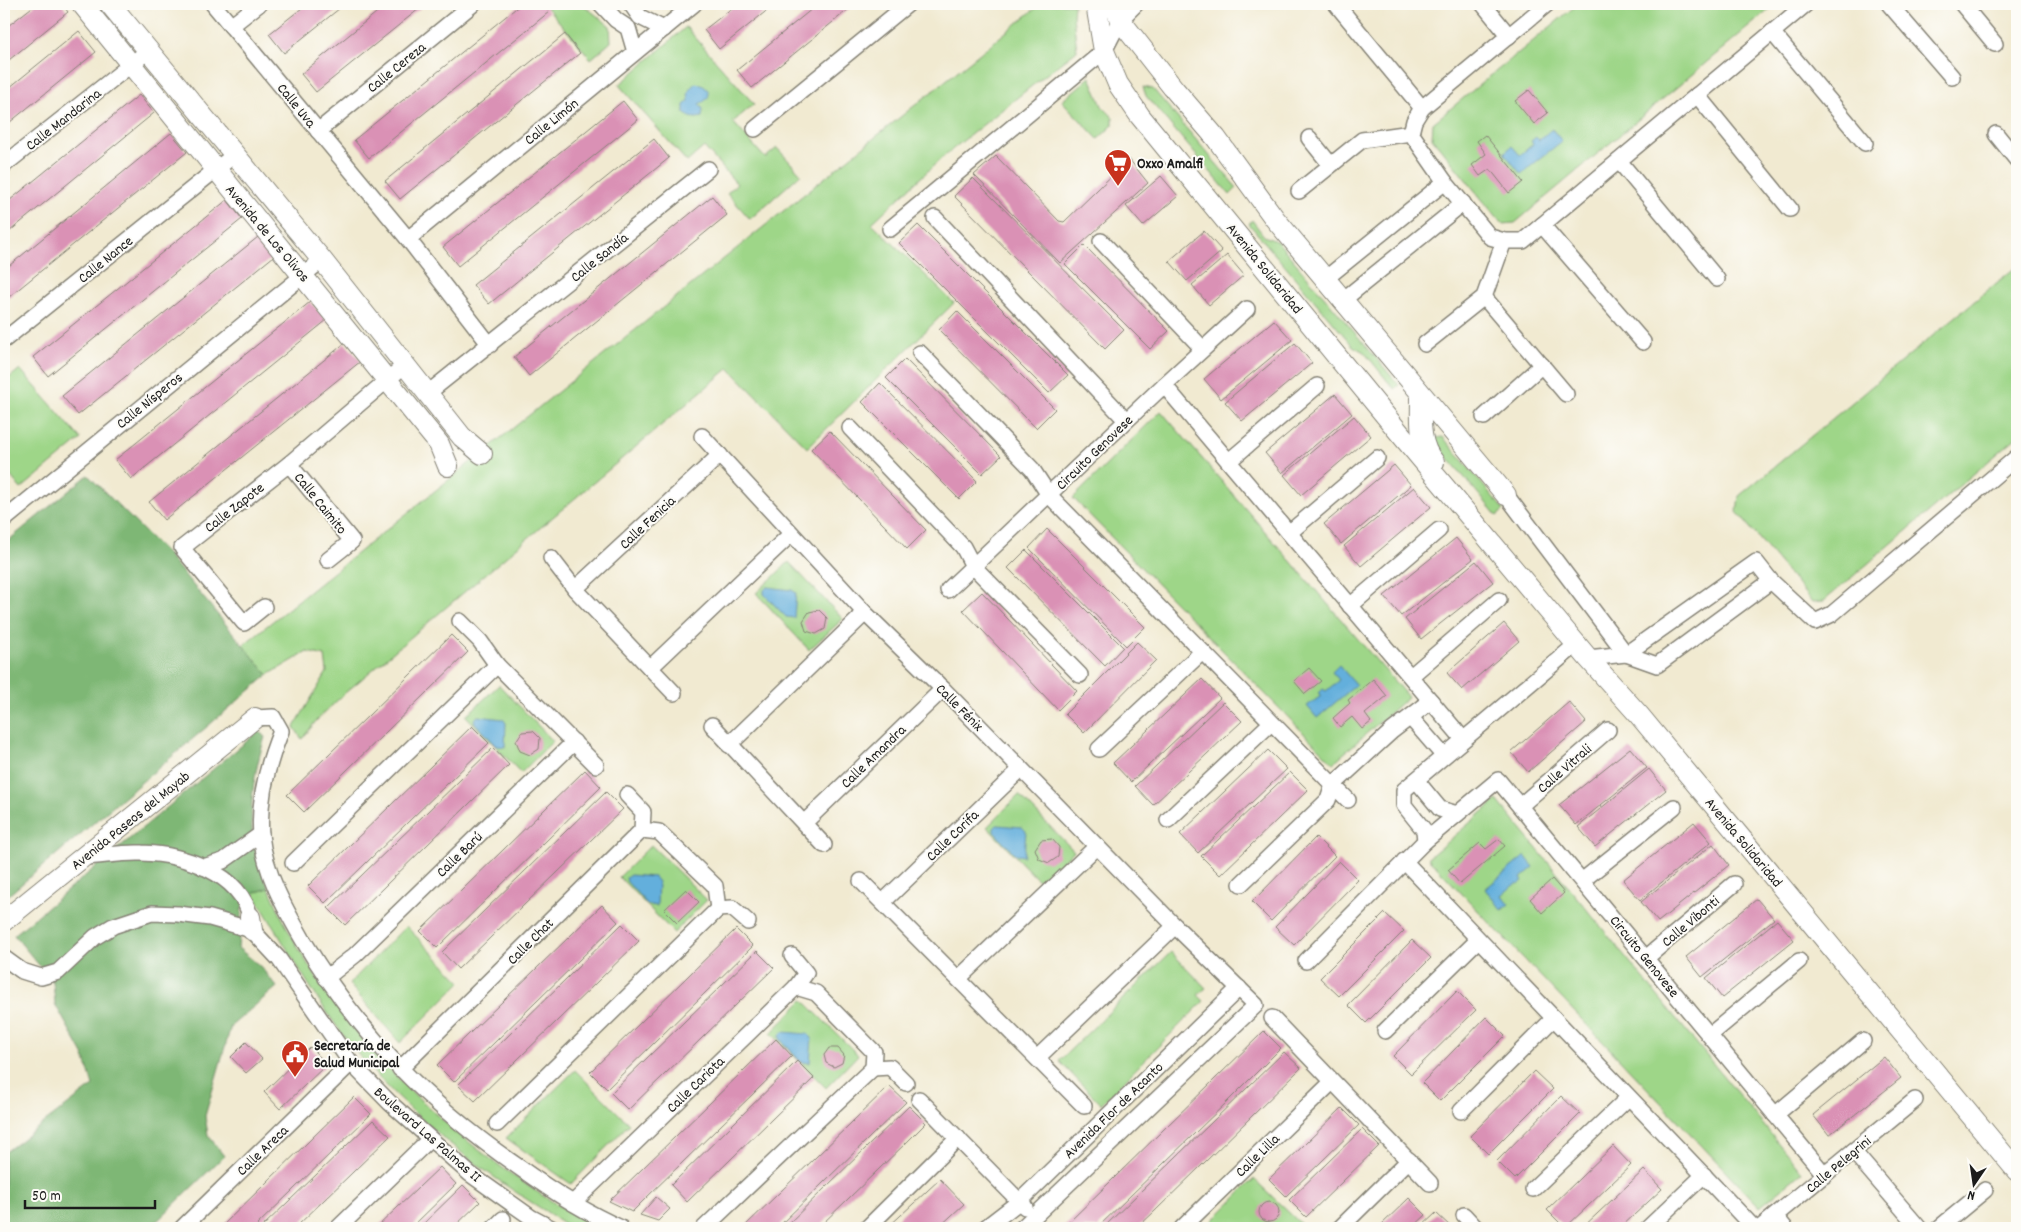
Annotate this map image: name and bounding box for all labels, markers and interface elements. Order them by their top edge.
street label: Calle Cereza [363,37,432,99]
street label: Calle Uva [270,79,321,134]
street label: Calle Mandarina [22,83,108,157]
street label: Calle Limón [520,94,584,151]
supermarket icon: Oxxo Amalfi [1103,148,1133,187]
place label: Oxxo Amalfi [1137,154,1203,176]
street label: Avenida de Los Olivos [219,180,314,288]
street label: Avenida Solidaridad [1220,219,1307,319]
street label: Calle Sandía [567,228,635,289]
street label: Calle Nance [74,231,139,290]
street label: Calle Nísperos [112,368,188,435]
street label: Circuito Genovese [1052,410,1139,496]
street label: Calle Caimito [288,469,352,540]
street label: Calle Zapote [200,478,270,539]
street label: Calle Fenicia [615,491,682,556]
street label: Calle Fénix [930,679,988,738]
street label: Calle Amandra [837,720,913,794]
street label: Calle Vitrali [1533,739,1598,799]
street label: Avenida Paseos del Mayab [67,767,195,877]
street label: Avenida Solidaridad [1698,794,1787,893]
street label: Calle Corifa [922,805,986,867]
street label: Calle Barú [432,827,489,883]
street label: Calle Vibonti [1657,891,1725,953]
street label: Circuito Genovese [1603,911,1684,1003]
street label: Calle Chat [503,914,560,971]
place label: Secretaría de Salud Municipal [314,1036,400,1075]
public building icon: Secretaría de Salud Municipal [280,1039,310,1078]
street label: Calle Cariota [662,1051,731,1119]
street label: Avenida Flor de Acanto [1059,1058,1170,1165]
street label: Boulevard Las Palmas II [368,1082,486,1189]
street label: Calle Areca [232,1120,295,1182]
street label: Calle Lilla [1231,1129,1286,1183]
street label: Calle Pelegrini [1802,1131,1877,1200]
north arrow [1948,1160,1998,1210]
scale bar [25,1177,155,1209]
text: N [1966,1184,1977,1205]
text: 50 m [32,1186,61,1208]

